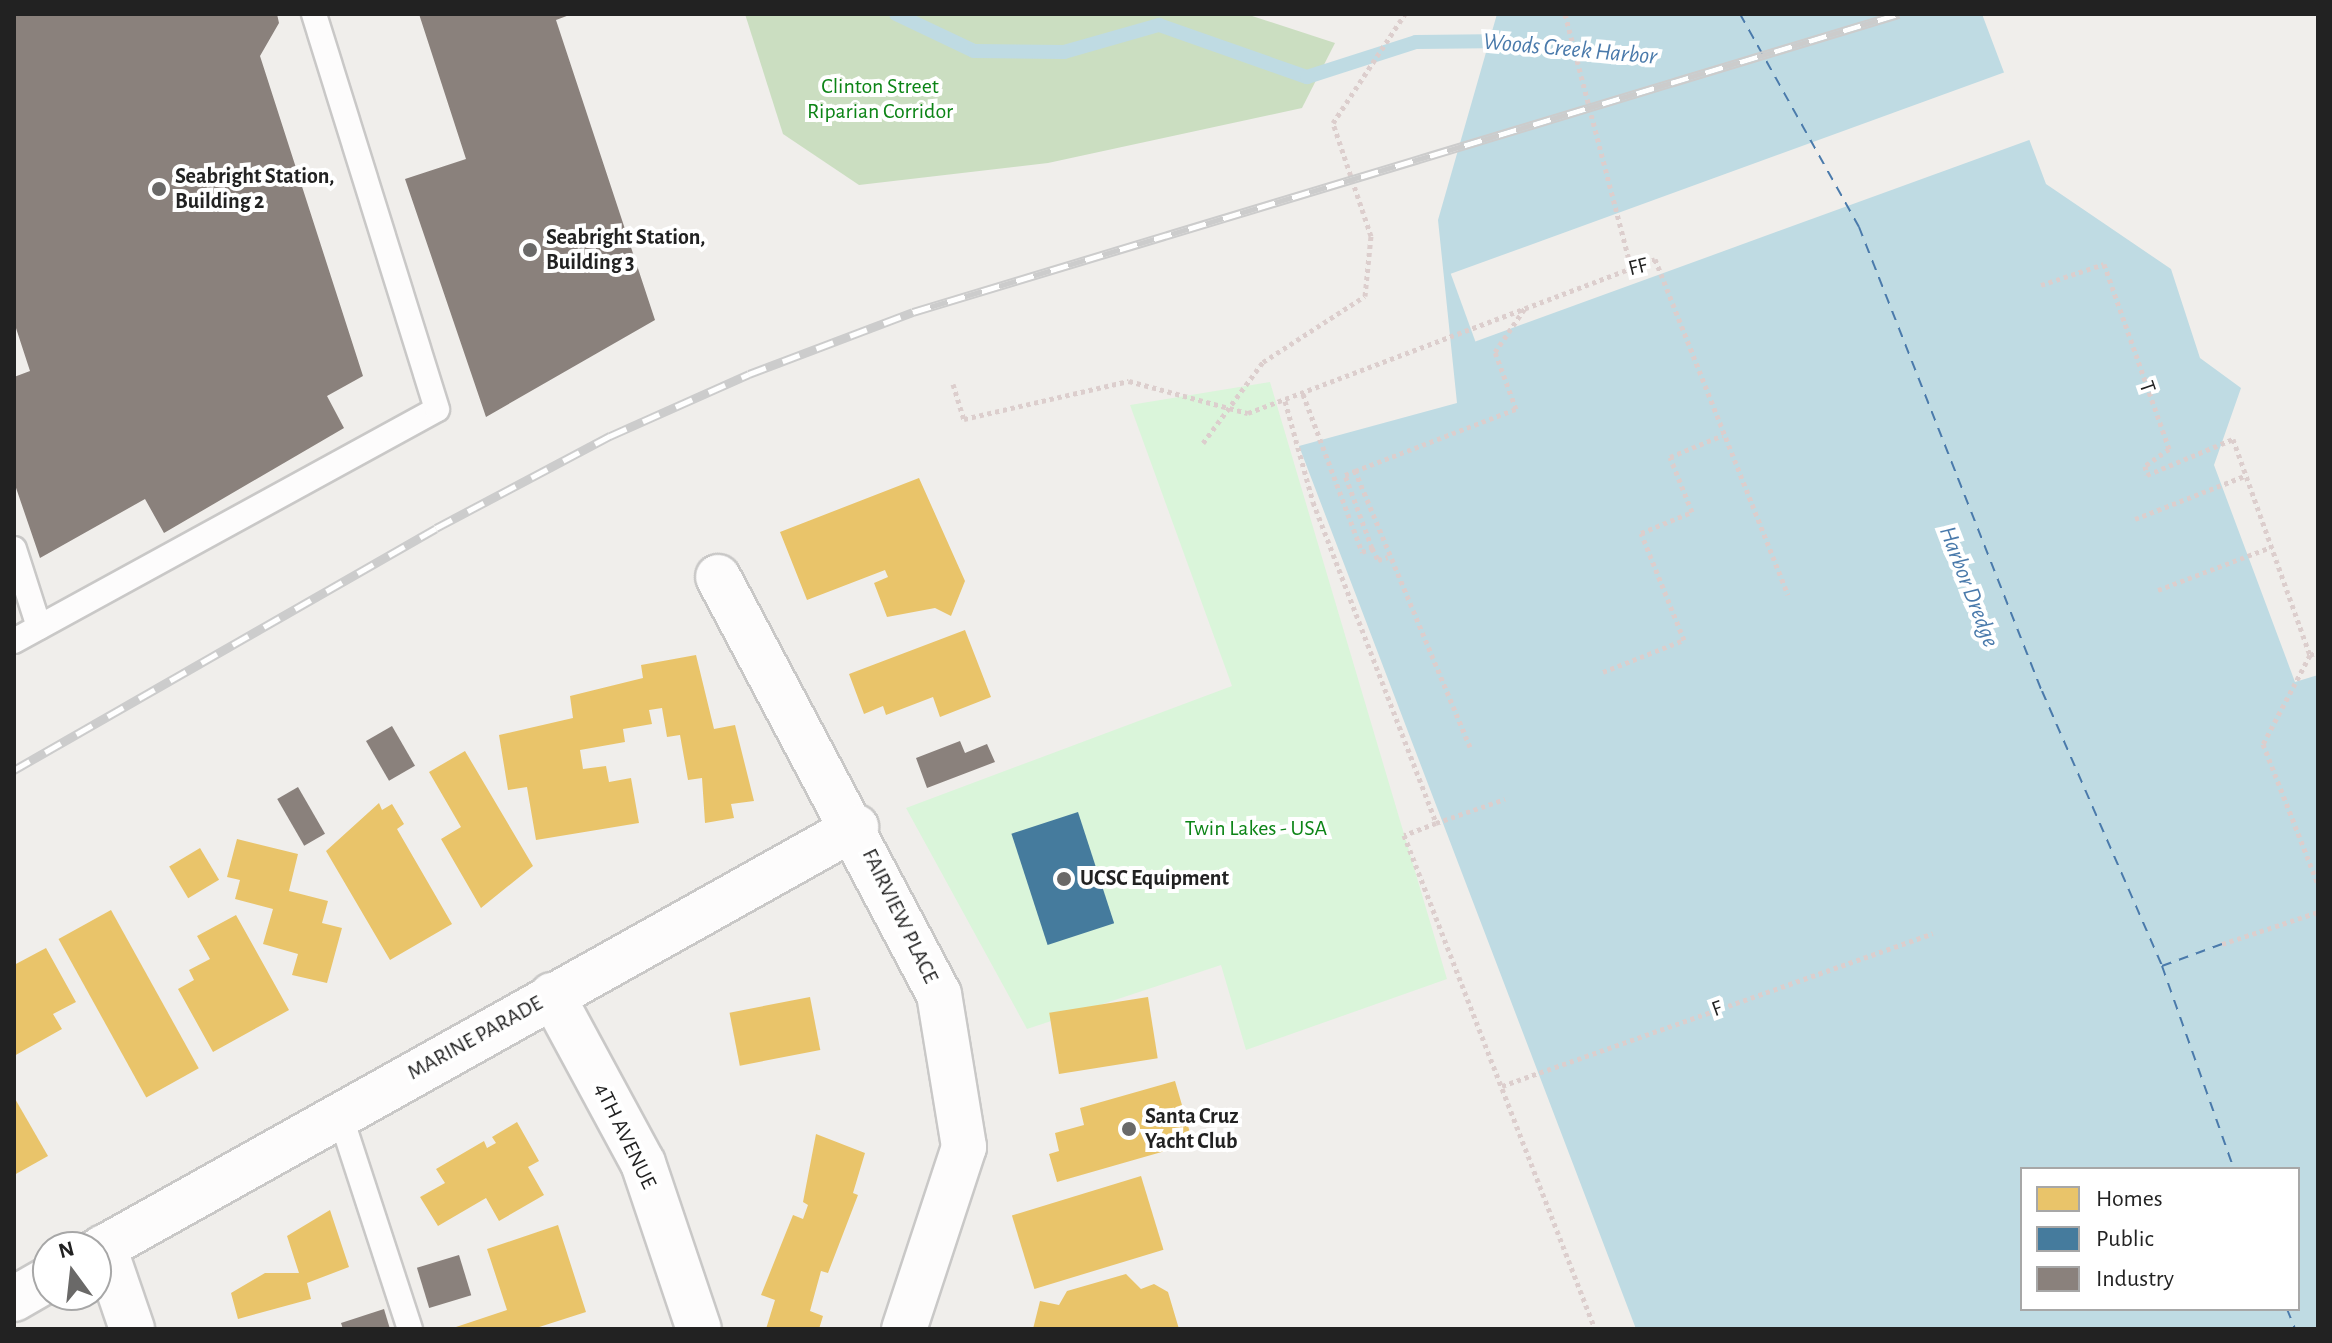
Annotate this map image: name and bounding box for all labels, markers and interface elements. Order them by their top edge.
water label: Woods Creek Harbor [1482,28,1658,72]
park label: Clinton Street Riparian Corridor [807,73,953,124]
place label: Seabright Station, Building 2 [175,163,334,214]
marker: Seabright Station, Building 2 [150,180,168,198]
place label: Seabright Station, Building 3 [546,224,705,276]
marker: Seabright Station, Building 3 [521,241,539,259]
street label: FF [1626,252,1650,282]
street label: T [2133,378,2161,396]
water label: Harbor Dredge [1932,522,2004,652]
park label: Twin Lakes - USA [1185,816,1327,842]
street label: FAIRVIEW PLACE [856,844,944,988]
place label: UCSC Equipment [1080,866,1229,892]
marker: UCSC Equipment [1055,870,1073,888]
street label: MARINE PARADE [403,990,547,1086]
street label: F [1708,995,1726,1023]
street label: 4TH AVENUE [588,1079,662,1193]
place label: Santa Cruz Yacht Club [1145,1103,1239,1154]
marker: Santa Cruz Yacht Club [1120,1120,1138,1138]
legend [2020,1167,2300,1311]
text: Homes [2096,1187,2163,1211]
text: Public [2096,1227,2154,1251]
north arrow [32,1231,112,1311]
text: N [56,1237,77,1262]
text: Industry [2096,1267,2174,1291]

